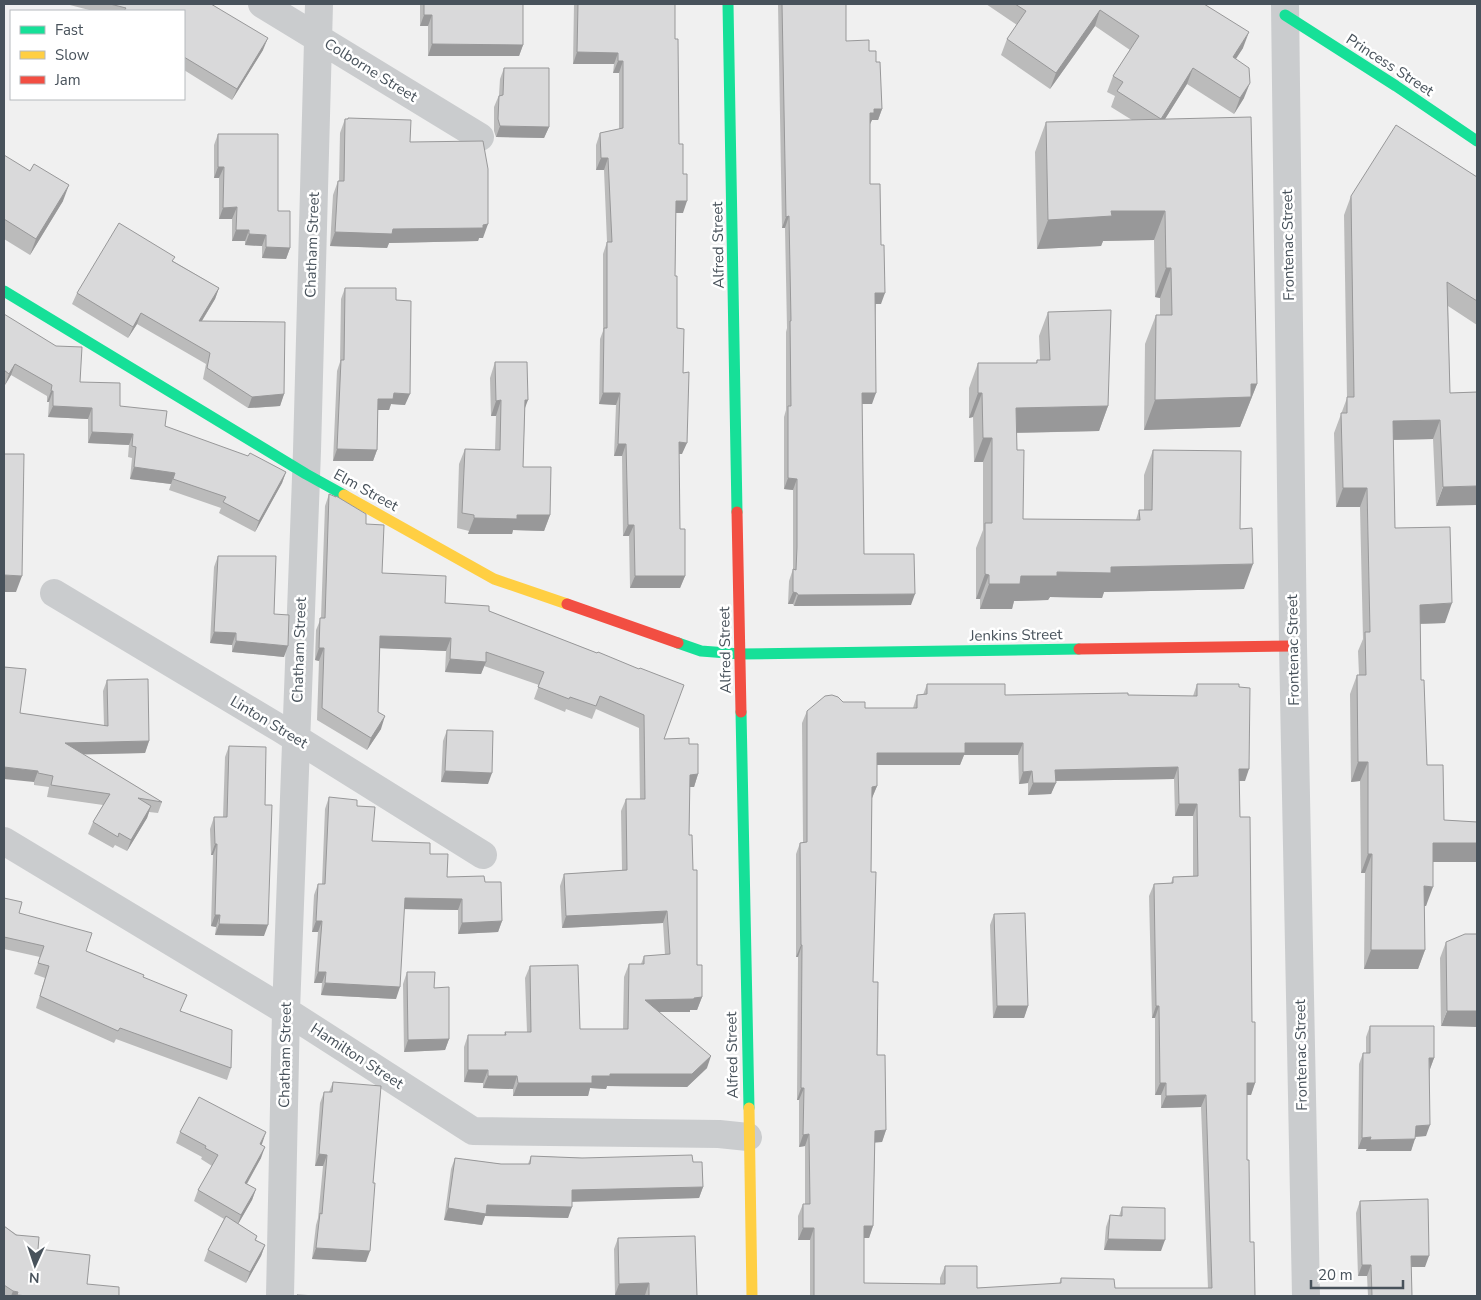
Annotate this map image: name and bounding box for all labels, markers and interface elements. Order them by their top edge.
legend [10,10,185,100]
text: Fast [55,20,84,40]
street label: Princess Street [1342,29,1438,101]
street label: Colborne Street [321,33,422,107]
text: Slow [55,45,90,65]
text: Jam [54,70,81,90]
street label: Frontenac Street [1277,188,1299,301]
street label: Chatham Street [300,191,324,298]
street label: Alfred Street [707,201,729,289]
street label: Elm Street [330,464,402,516]
street label: Frontenac Street [1282,593,1304,706]
street label: Chatham Street [287,596,311,703]
street label: Alfred Street [714,606,736,694]
street label: Jenkins Street [968,624,1063,646]
street label: Linton Street [227,691,312,753]
street label: Frontenac Street [1290,998,1312,1111]
street label: Chatham Street [274,1001,296,1108]
street label: Alfred Street [721,1011,743,1099]
street label: Hamilton Street [307,1019,408,1094]
north arrow [10,1240,60,1290]
scale bar [1311,1258,1404,1290]
text: 20 m [1318,1265,1353,1285]
text: N [29,1268,40,1287]

